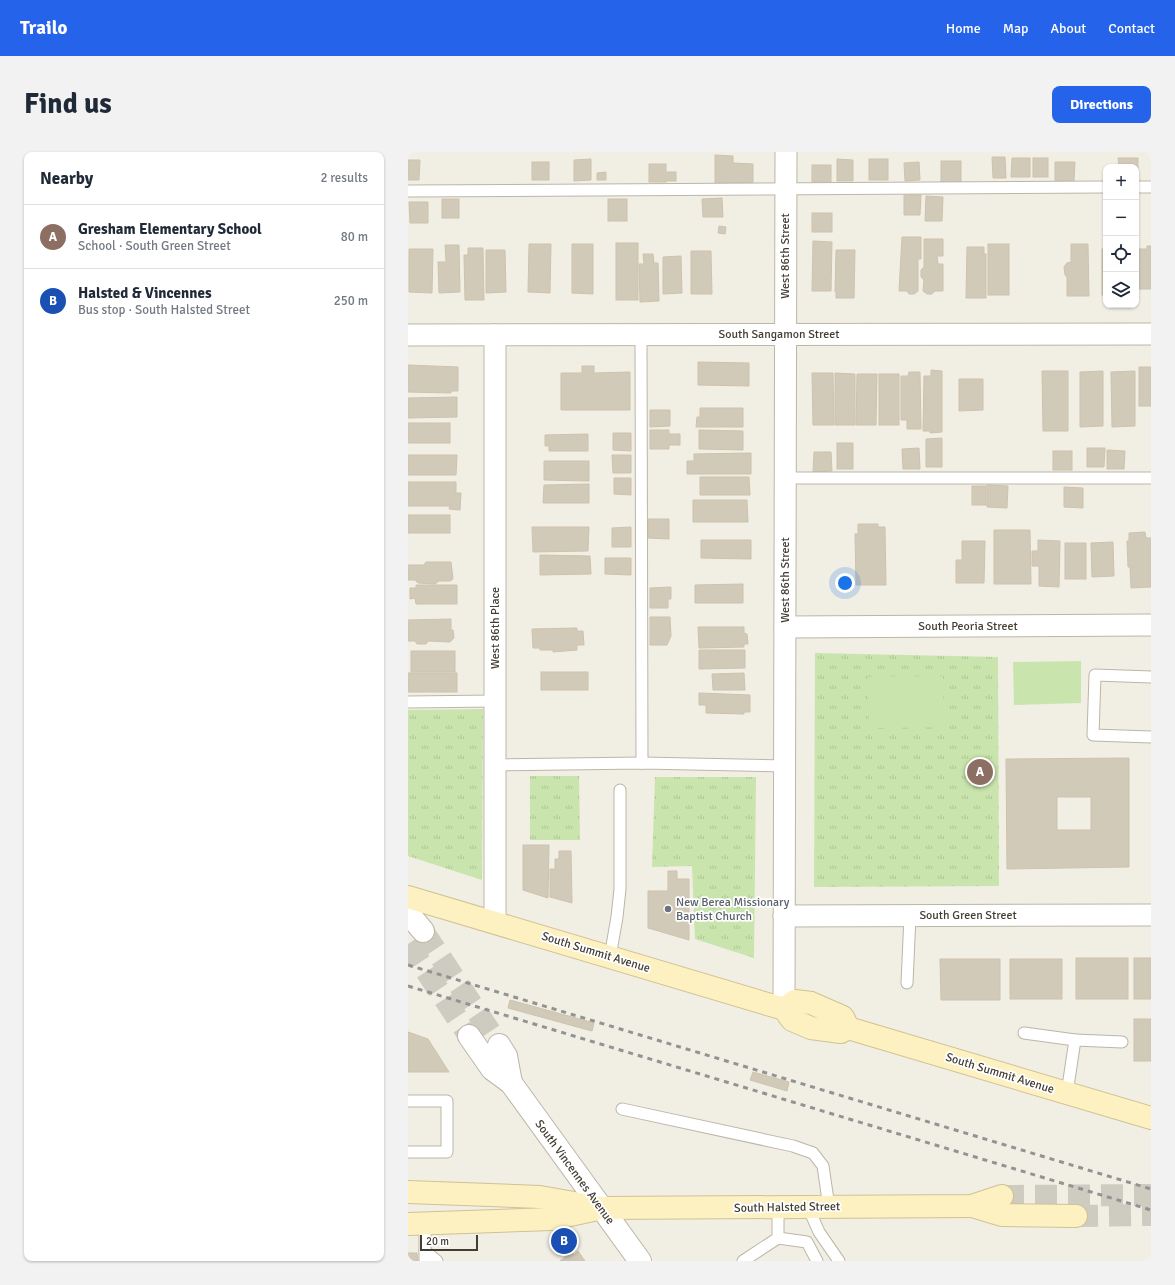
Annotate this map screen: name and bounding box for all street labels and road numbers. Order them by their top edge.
street label: West 86th Street [778,213,793,299]
street label: South Sangamon Street [719,327,839,342]
street label: West 86th Street [778,537,793,623]
street label: West 86th Place [488,587,503,669]
street label: South Peoria Street [918,619,1018,634]
street label: South Green Street [919,908,1017,923]
street label: South Summit Avenue [540,929,652,976]
street label: South Summit Avenue [944,1050,1056,1097]
street label: South Vincennes Avenue [532,1117,618,1228]
street label: South Halsted Street [734,1199,840,1216]

